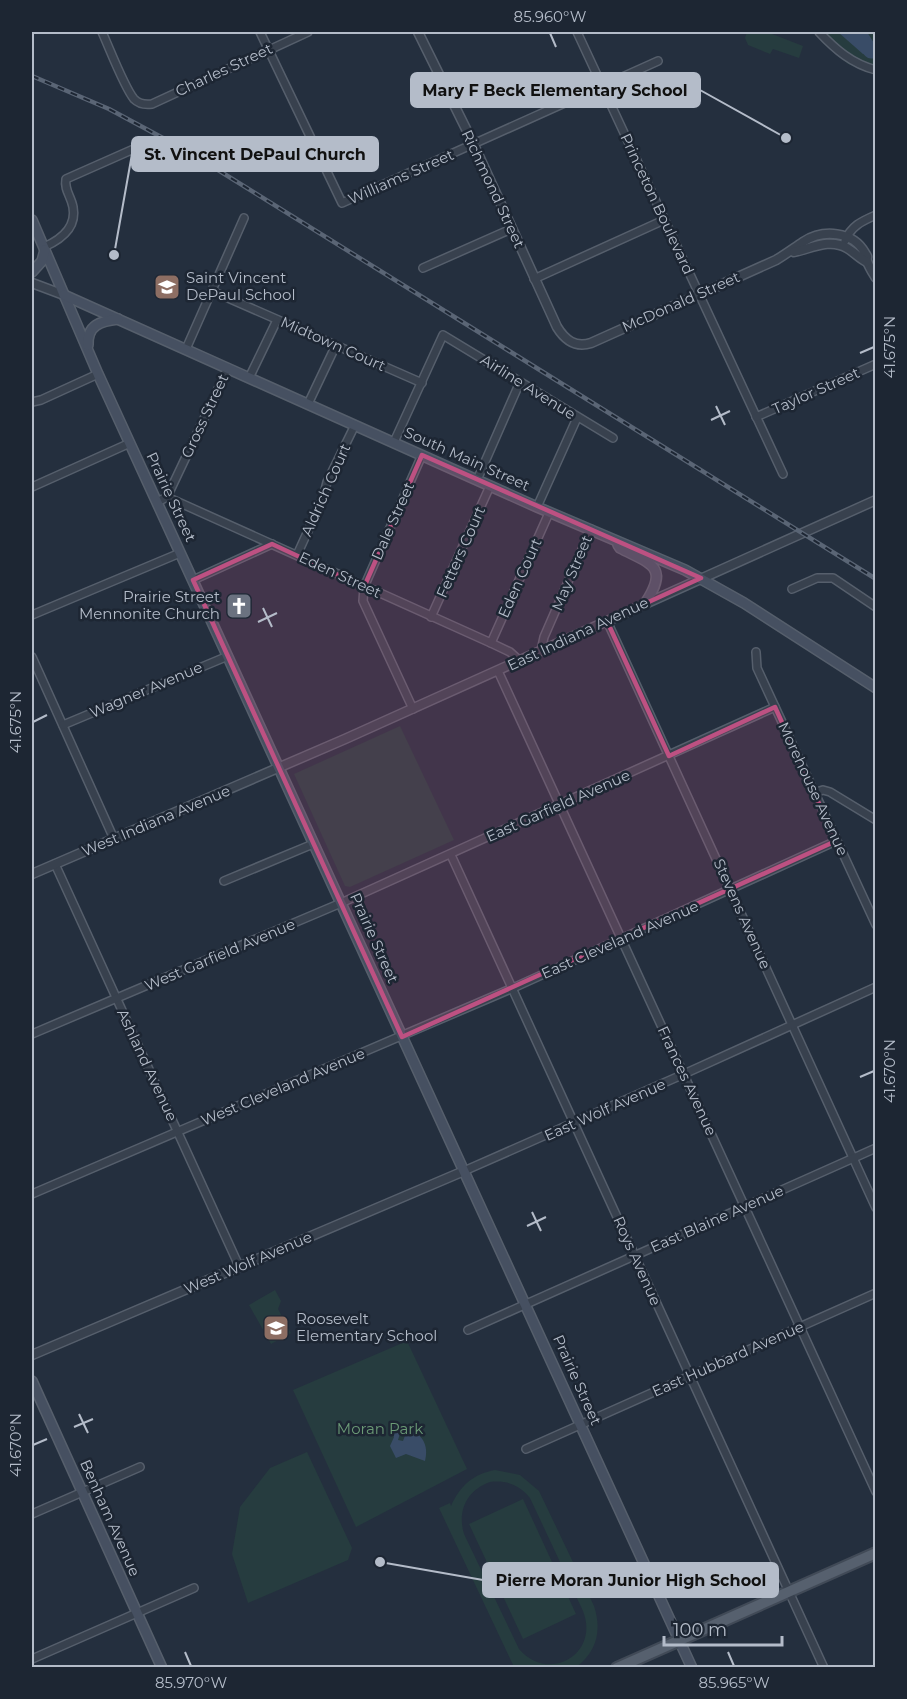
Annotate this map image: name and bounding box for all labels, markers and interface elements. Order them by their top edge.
text: 85.960°W [514,7,587,26]
street label: Charles Street [172,39,275,100]
callout: Mary F Beck Elementary School [411,73,700,107]
text: Mary F Beck Elementary School [422,81,688,100]
street label: Richmond Street [458,127,529,251]
street label: Princeton Boulevard [616,130,699,277]
callout: St. Vincent DePaul Church [132,137,378,171]
text: St. Vincent DePaul Church [144,145,366,164]
street label: Williams Street [345,145,457,208]
street label: McDonald Street [619,267,743,336]
place label: Saint Vincent DePaul School [186,268,295,304]
school or university icon: Saint Vincent DePaul School [152,272,182,302]
street label: Midtown Court [278,312,389,375]
text: 41.675°N [880,316,899,378]
street label: Airline Avenue [477,350,579,423]
street label: Taylor Street [769,363,862,418]
street label: Gross Street [177,371,232,461]
street label: South Main Street [401,422,533,495]
street label: Aldrich Court [297,441,354,539]
street label: Prairie Street [142,449,201,545]
street label: Dale Street [367,479,418,563]
street label: Fetters Court [432,503,489,601]
street label: May Street [547,532,596,613]
street label: Eden Court [494,535,546,621]
street label: Eden Street [296,547,384,602]
place label: Prairie Street Mennonite Church [79,587,220,623]
church icon: Prairie Street Mennonite Church [224,591,254,621]
street label: East Indiana Avenue [504,593,651,675]
street label: Wagner Avenue [87,657,205,722]
text: 41.675°N [6,691,25,753]
street label: Morehouse Avenue [774,719,853,859]
street label: East Garfield Avenue [483,765,633,846]
street label: West Indiana Avenue [79,781,233,860]
street label: Stevens Avenue [710,856,775,972]
street label: Prairie Street [346,890,403,986]
street label: East Cleveland Avenue [538,896,701,983]
street label: West Garfield Avenue [142,914,298,995]
street label: Ashland Avenue [113,1006,182,1124]
street label: Frances Avenue [654,1023,721,1139]
text: 41.670°N [880,1039,899,1103]
street label: West Cleveland Avenue [198,1043,368,1130]
street label: East Wolf Avenue [541,1074,669,1145]
street label: East Blaine Avenue [647,1181,786,1257]
street label: Roys Avenue [609,1213,666,1308]
street label: West Wolf Avenue [181,1227,315,1298]
place label: Roosevelt Elementary School [296,1309,437,1345]
school or university icon: Roosevelt Elementary School [261,1313,291,1343]
street label: East Hubbard Avenue [649,1316,807,1401]
street label: Prairie Street [549,1332,606,1428]
text: 41.670°N [6,1413,25,1477]
park label: Moran Park [337,1419,423,1438]
street label: Benham Avenue [76,1456,145,1579]
callout: Pierre Moran Junior High School [483,1563,778,1597]
text: Pierre Moran Junior High School [496,1571,766,1590]
scale bar [664,1609,782,1647]
text: 100 m [673,1619,727,1641]
text: 85.970°W [155,1673,227,1692]
text: 85.965°W [698,1673,770,1692]

